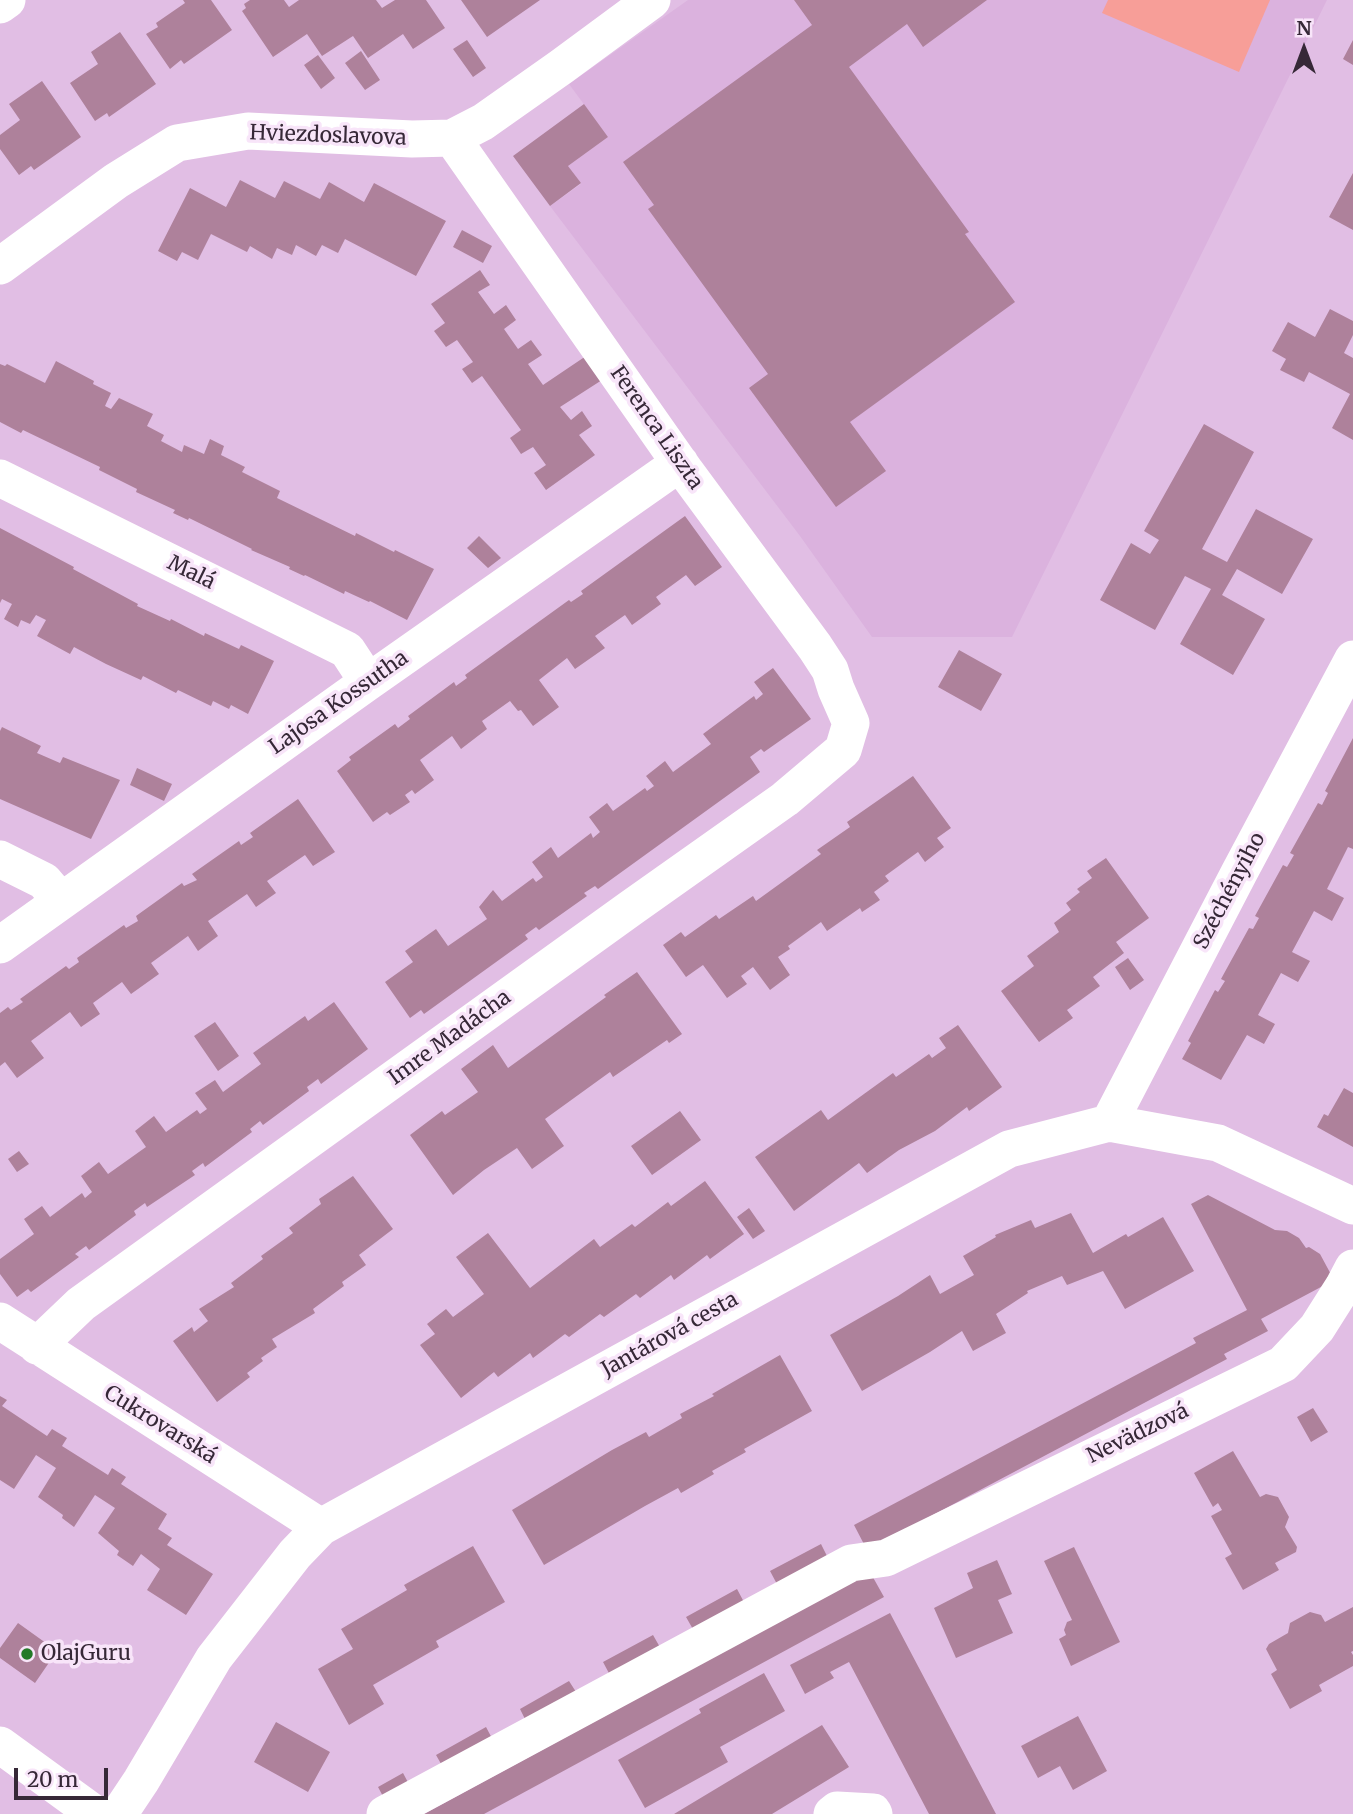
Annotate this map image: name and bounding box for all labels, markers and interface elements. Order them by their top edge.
north arrow [1269,14,1339,84]
text: N [1296,16,1312,40]
street label: Hviezdoslavova [249,121,407,151]
street label: Ferenca Liszta [604,362,708,494]
street label: Malá [163,551,219,595]
street label: Lajosa Kossutha [265,646,413,760]
street label: Széchényiho [1189,828,1271,954]
street label: Imre Madácha [384,985,516,1091]
street label: Jantárová cesta [597,1287,743,1383]
street label: Cukrovarská [99,1380,221,1470]
street label: Nevädzová [1083,1399,1193,1469]
place label: OlajGuru [41,1641,131,1667]
marker: OlajGuru [19,1646,35,1662]
scale bar [18,1755,112,1799]
text: 20 m [27,1766,78,1793]

